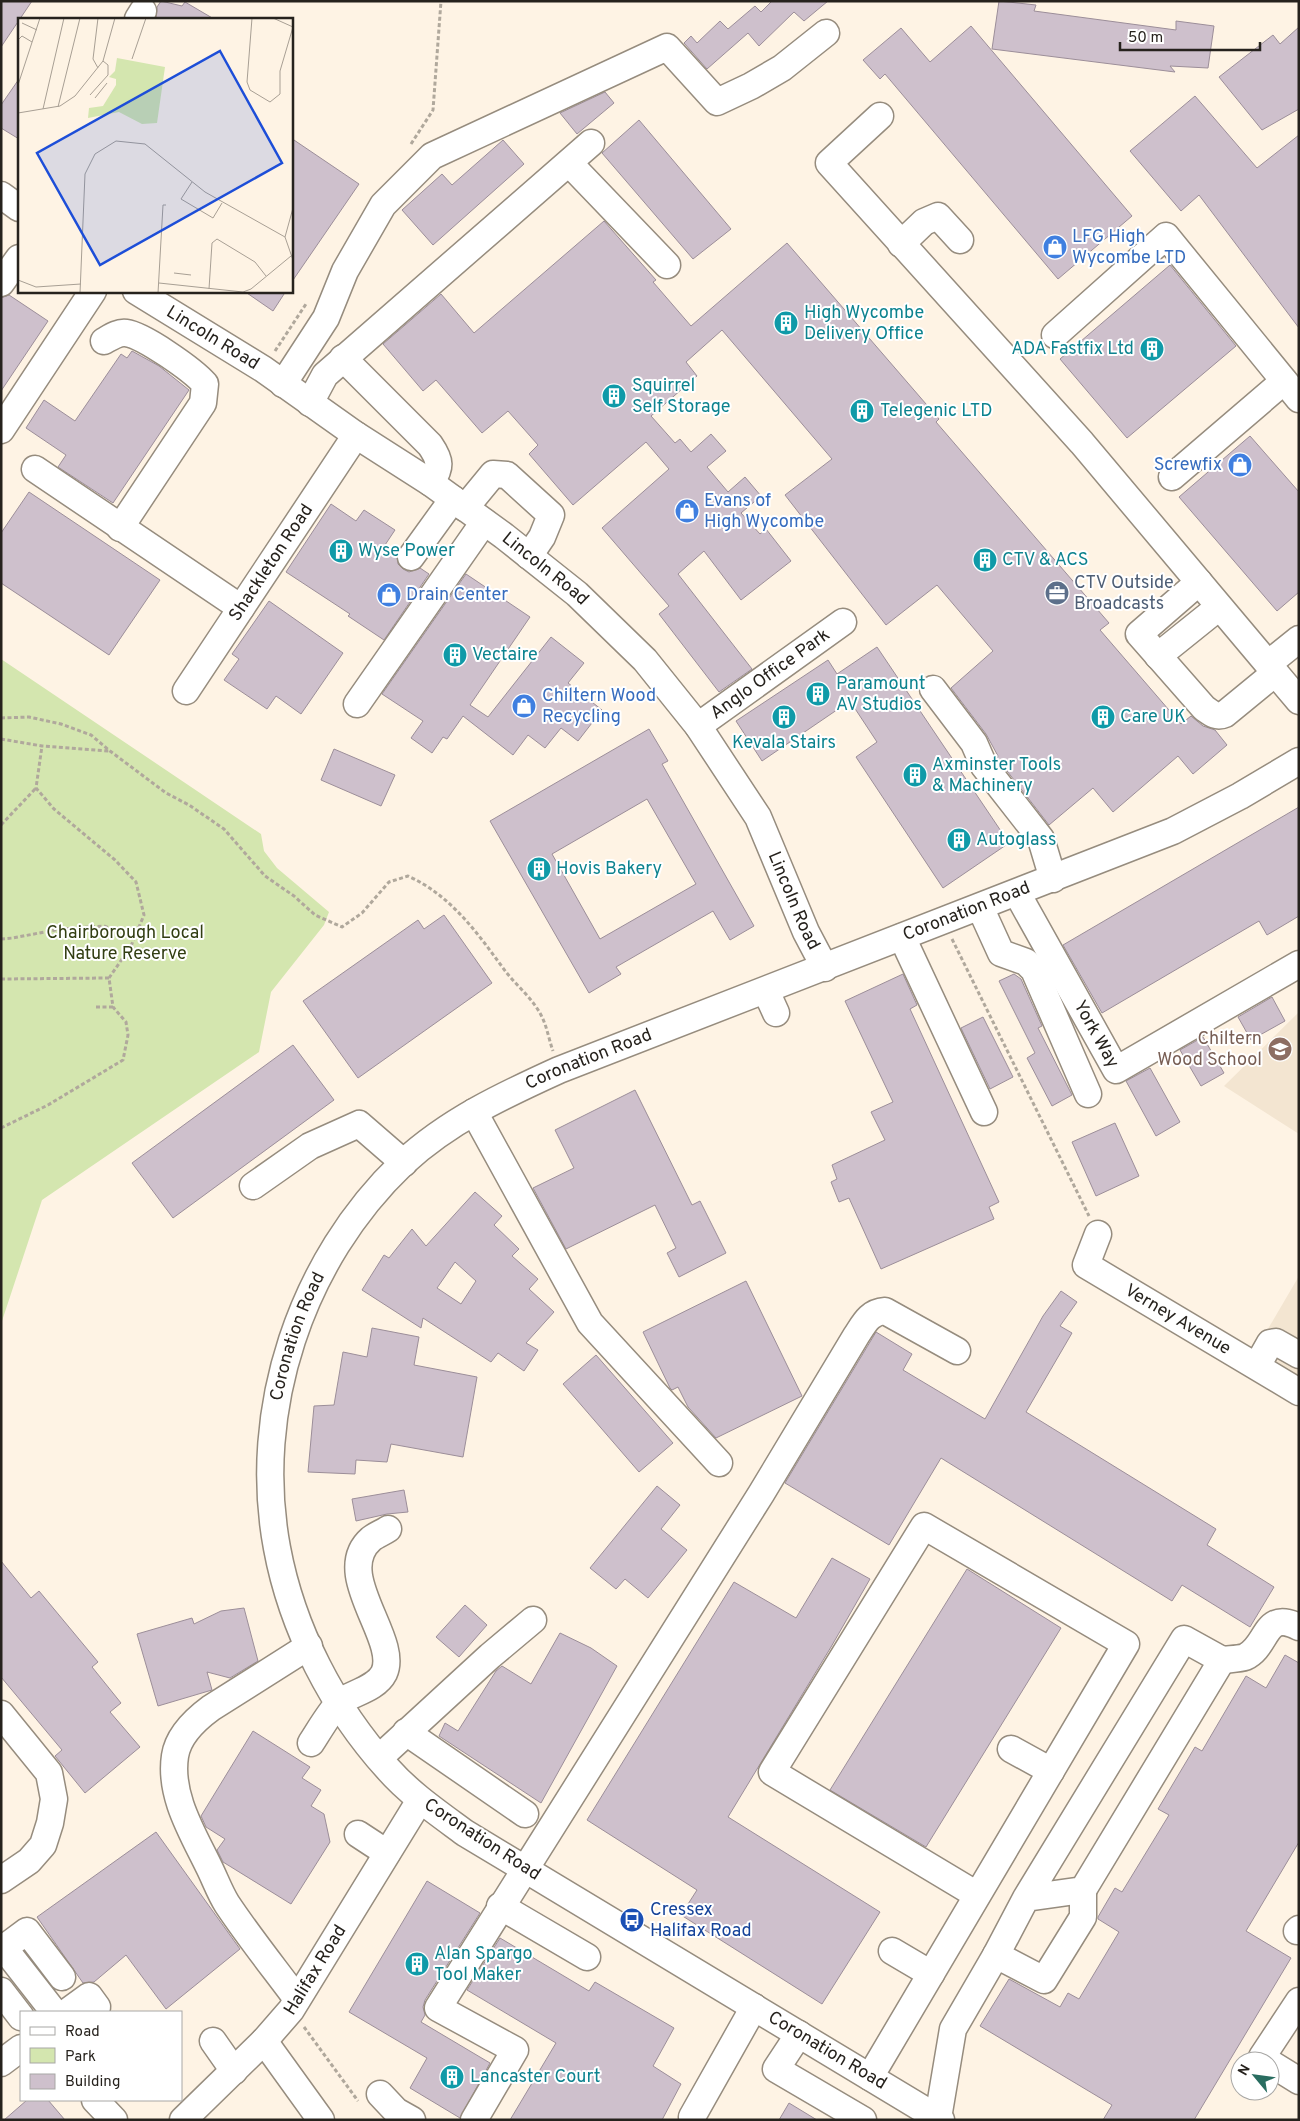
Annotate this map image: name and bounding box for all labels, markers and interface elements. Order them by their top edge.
inset map [18,18,292,292]
scale bar [1120,20,1260,52]
text: 50 m [1128,29,1163,48]
place label: LFG High Wycombe LTD [1072,226,1186,270]
shop icon: LFG High Wycombe LTD [1042,234,1068,260]
street label: Lincoln Road [162,301,263,375]
place label: High Wycombe Delivery Office [804,302,924,346]
building icon: High Wycombe Delivery Office [773,310,799,336]
building icon: ADA Fastfix Ltd [1139,336,1165,362]
place label: ADA Fastfix Ltd [1011,338,1134,361]
place label: Squirrel Self Storage [632,375,730,419]
building icon: Squirrel Self Storage [601,383,627,409]
building icon: Telegenic LTD [849,398,875,424]
place label: Telegenic LTD [880,400,992,423]
shop icon: Screwfix [1227,452,1253,478]
place label: Screwfix [1154,454,1222,477]
place label: Evans of High Wycombe [704,490,824,534]
shop icon: Evans of High Wycombe [674,498,700,524]
street label: Shackleton Road [224,500,318,626]
street label: Lincoln Road [497,527,594,611]
building icon: Wyse Power [328,538,354,564]
place label: Wyse Power [358,540,455,563]
building icon: CTV & ACS [972,547,998,573]
place label: CTV & ACS [1002,549,1088,572]
place label: CTV Outside Broadcasts [1074,572,1174,616]
office icon: CTV Outside Broadcasts [1044,580,1070,606]
shop icon: Drain Center [376,582,402,608]
place label: Drain Center [406,584,508,607]
street label: Anglo Office Park [706,623,835,725]
building icon: Vectaire [442,642,468,668]
place label: Vectaire [472,644,538,667]
place label: Paramount AV Studios [836,673,926,717]
building icon: Paramount AV Studios [805,681,831,707]
place label: Chiltern Wood Recycling [542,685,656,729]
shop icon: Chiltern Wood Recycling [511,693,537,719]
building icon: Kevala Stairs [771,704,797,730]
building icon: Care UK [1090,704,1116,730]
place label: Care UK [1120,706,1186,729]
place label: Kevala Stairs [732,732,836,755]
place label: Axminster Tools & Machinery [932,754,1061,798]
building icon: Axminster Tools & Machinery [902,762,928,788]
building icon: Autoglass [946,827,972,853]
place label: Autoglass [976,829,1056,852]
street label: Lincoln Road [762,848,825,954]
building icon: Hovis Bakery [526,856,552,882]
place label: Hovis Bakery [556,858,662,881]
street label: Coronation Road [900,876,1034,946]
park label: Chairborough Local Nature Reserve [46,922,204,966]
street label: York Way [1068,997,1124,1072]
street label: Coronation Road [521,1023,655,1095]
place label: Chiltern Wood School [1157,1028,1262,1072]
school or university icon: Chiltern Wood School [1267,1036,1293,1062]
street label: Coronation Road [265,1268,330,1403]
street label: Verney Avenue [1120,1279,1235,1360]
street label: Coronation Road [419,1794,545,1886]
place label: Cressex Halifax Road [650,1899,752,1943]
bus stop icon: Cressex Halifax Road [619,1907,645,1933]
street label: Halifax Road [279,1921,352,2020]
place label: Alan Spargo Tool Maker [434,1943,533,1987]
building icon: Alan Spargo Tool Maker [404,1951,430,1977]
street label: Coronation Road [763,2006,891,2096]
legend [20,2011,182,2101]
text: Road [65,2023,100,2042]
text: Park [65,2048,96,2067]
north arrow [1230,2051,1280,2101]
text: N [1235,2062,1255,2079]
building icon: Lancaster Court [439,2064,465,2090]
place label: Lancaster Court [470,2066,601,2089]
text: Building [65,2073,120,2092]

